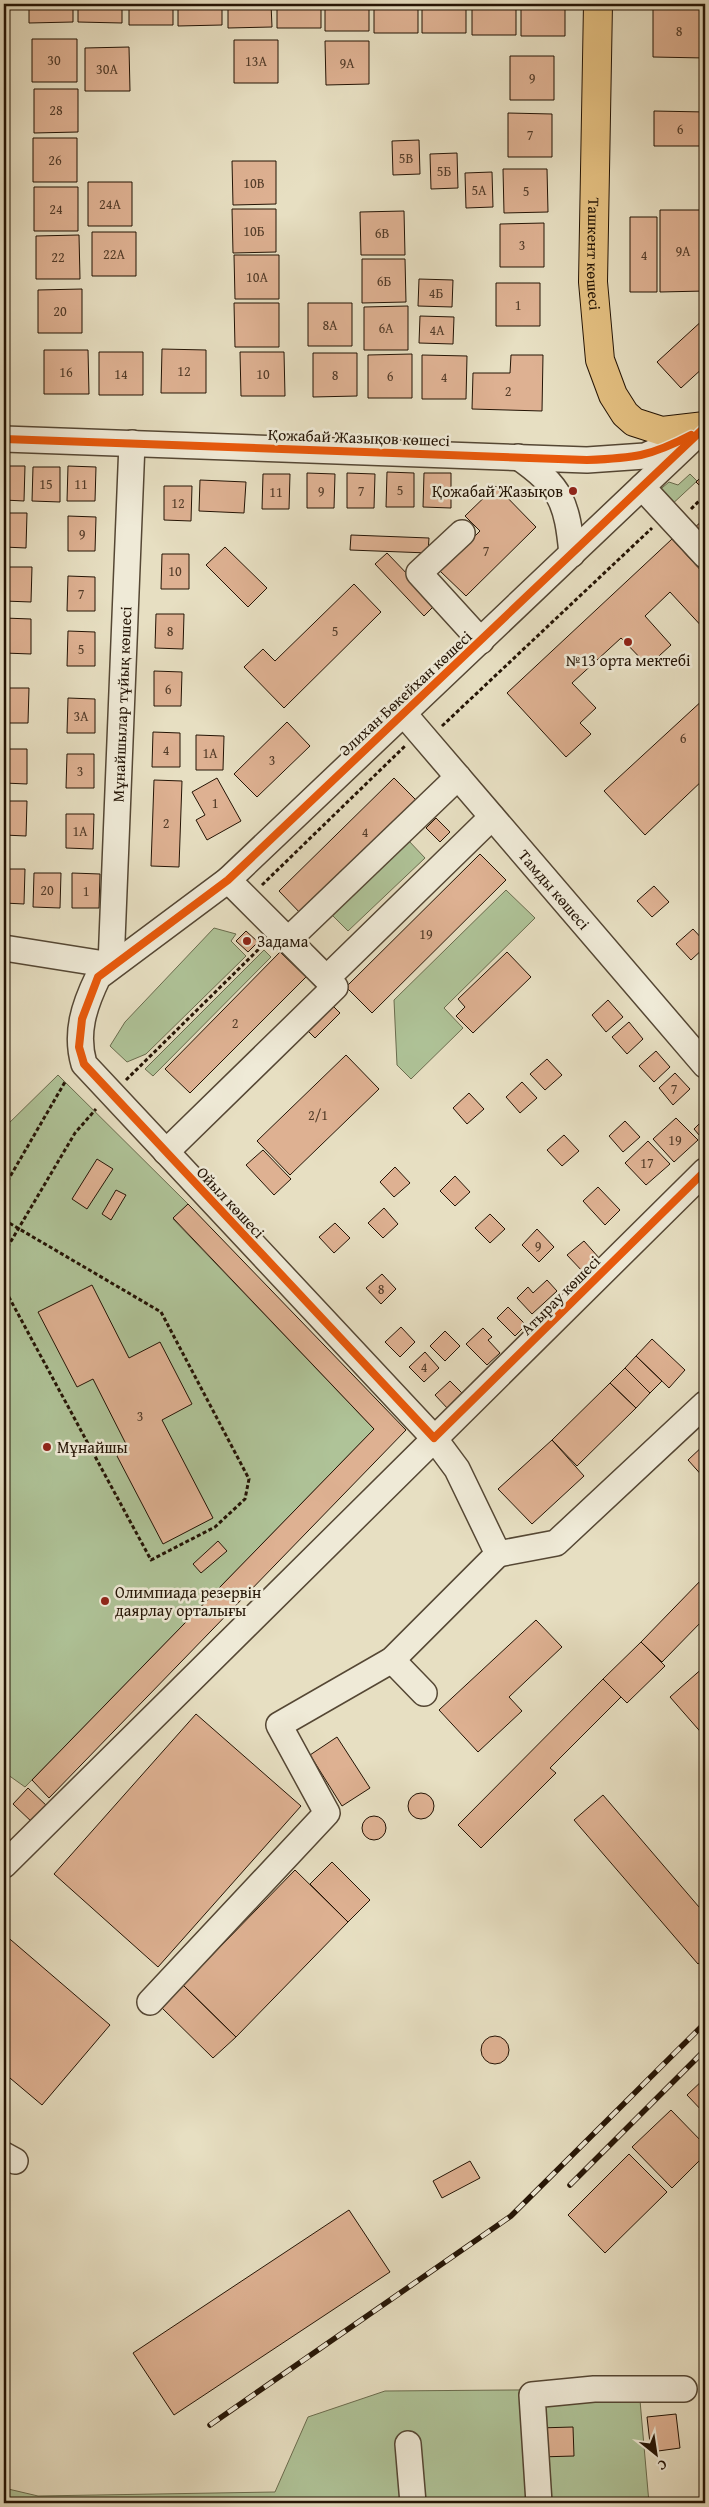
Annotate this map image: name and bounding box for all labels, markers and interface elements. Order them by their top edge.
house number: 8 [676,21,683,41]
house number: 30 [47,50,61,70]
house number: 13А [245,51,267,71]
house number: 9А [339,53,355,73]
house number: 30А [96,59,118,79]
house number: 9 [529,68,536,88]
house number: 28 [49,100,63,120]
house number: 6 [677,119,684,139]
house number: 7 [527,125,534,145]
house number: 5В [399,148,413,168]
house number: 26 [48,150,62,170]
house number: 5Б [437,161,451,181]
house number: 10В [243,173,265,193]
house number: 5А [471,180,487,200]
house number: 5 [523,181,529,201]
house number: 24А [99,194,121,214]
street label: Ташкент көшесі [581,197,608,312]
house number: 24 [49,199,63,219]
house number: 10Б [243,221,265,241]
house number: 6В [375,223,389,243]
house number: 3 [519,235,525,255]
house number: 9А [675,241,691,261]
house number: 22А [103,244,125,264]
house number: 4 [641,245,648,265]
house number: 22 [51,247,65,267]
house number: 10А [246,267,268,287]
house number: 6Б [377,271,391,291]
house number: 4Б [429,283,443,303]
house number: 1 [515,295,521,315]
house number: 20 [53,301,67,321]
house number: 8А [322,315,338,335]
house number: 6А [378,318,394,338]
house number: 4А [429,320,445,340]
house number: 12 [177,361,191,381]
house number: 16 [59,362,73,382]
house number: 14 [114,364,128,384]
house number: 10 [256,364,270,384]
house number: 8 [332,365,339,385]
house number: 6 [387,366,394,386]
house number: 4 [441,367,448,387]
house number: 2 [505,381,511,401]
street label: Қожабай Жазықов көшесі [268,422,451,452]
house number: 15 [39,474,53,494]
house number: 11 [74,474,88,494]
place label: Қожабай Жазықов [432,479,563,503]
house number: 5 [397,480,403,500]
house number: 9 [318,481,325,501]
house number: 7 [358,481,365,501]
house number: 11 [269,482,283,502]
marker: Қожабай Жазықов [567,485,579,497]
house number: 12 [171,493,185,513]
house number: 9 [79,524,86,544]
house number: 7 [483,541,490,561]
house number: 10 [168,561,182,581]
house number: 7 [78,584,85,604]
street label: Мұнайшылар тұйық көшесі [106,605,137,803]
house number: 8 [167,621,174,641]
house number: 5 [332,621,338,641]
street label: Әлихан Бөкейхан көшесі [333,624,477,761]
marker: №13 орта мектебі [622,636,634,648]
house number: 5 [78,639,84,659]
place label: №13 орта мектебі [566,648,691,672]
house number: 6 [165,679,172,699]
house number: 3А [73,706,89,726]
house number: 6 [680,728,687,748]
house number: 4 [163,740,170,760]
house number: 1А [202,743,218,763]
house number: 3 [269,750,275,770]
house number: 3 [77,761,83,781]
house number: 1 [212,793,218,813]
house number: 2 [163,813,169,833]
house number: 1А [72,821,88,841]
house number: 4 [362,822,369,842]
street label: Тамды көшесі [513,844,596,935]
house number: 20 [40,880,54,900]
house number: 1 [83,881,89,901]
house number: 19 [419,924,433,944]
place label: Задама [257,929,309,953]
marker: Задама [241,935,253,947]
house number: 2 [232,1013,238,1033]
house number: 7 [671,1079,678,1099]
house number: 2/1 [308,1105,328,1125]
house number: 19 [668,1130,682,1150]
house number: 17 [640,1153,654,1173]
street label: Ойыл көшесі [191,1161,271,1244]
house number: 9 [535,1236,542,1256]
street label: Атырау көшесі [515,1249,606,1340]
house number: 8 [378,1279,385,1299]
house number: 4 [421,1357,428,1377]
house number: 3 [137,1406,143,1426]
place label: Мұнайшы [57,1435,128,1459]
marker: Мұнайшы [41,1441,53,1453]
place label: Олимпиада резервін даярлау орталығы [115,1580,261,1622]
marker: Олимпиада резервін даярлау орталығы [99,1595,111,1607]
north arrow [632,2430,682,2480]
text: С [654,2455,671,2476]

